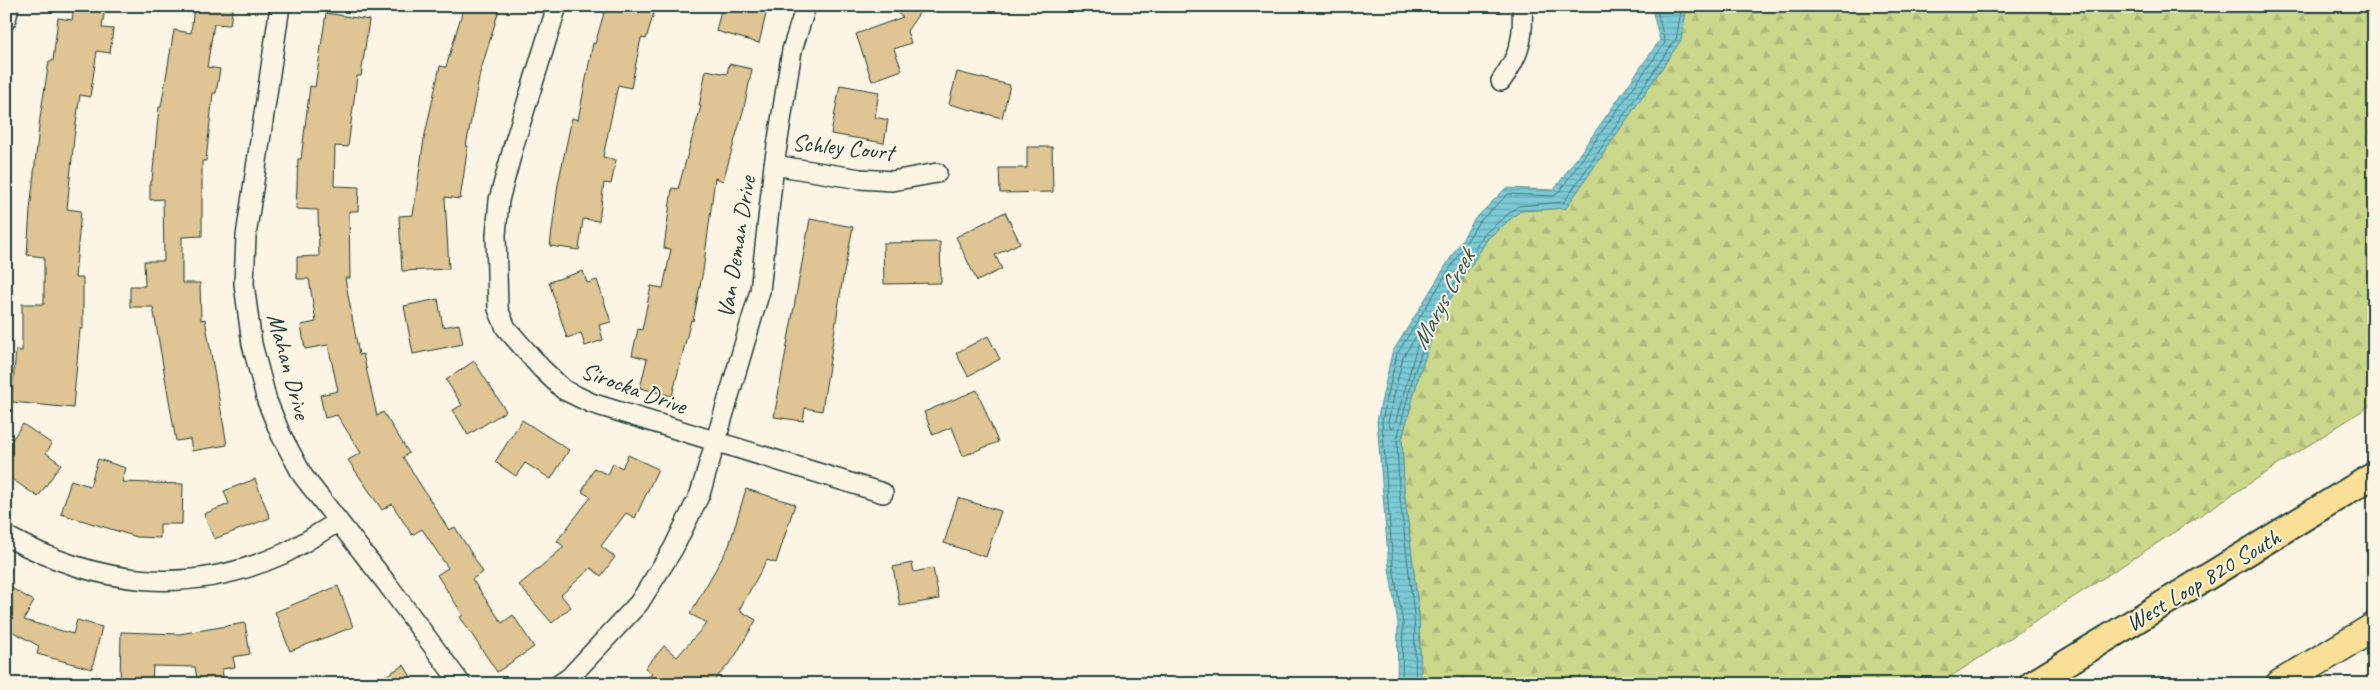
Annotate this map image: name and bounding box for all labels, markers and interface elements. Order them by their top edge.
street label: Schley Court [791,127,898,168]
street label: Van Deman Drive [710,172,762,320]
water label: Marys Creek [1404,241,1484,354]
street label: Mahan Drive [261,310,318,424]
street label: Sirocka Drive [577,355,693,422]
street label: West Loop 820 South [2120,521,2287,638]

